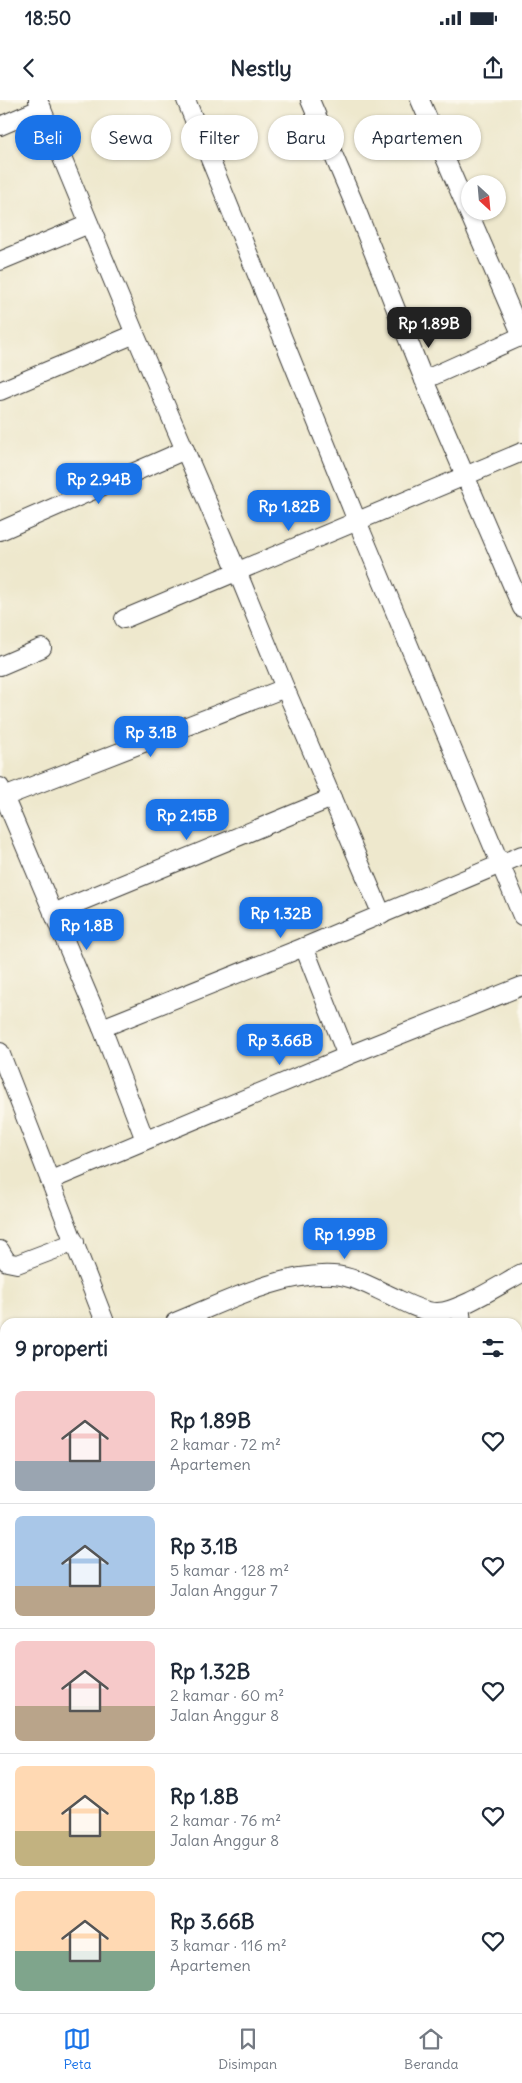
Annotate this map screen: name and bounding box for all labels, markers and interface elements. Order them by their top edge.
text: 18:50 [25,6,71,30]
icon: back [15,54,43,82]
text: Nestly [230,54,292,82]
icon: share [479,54,507,82]
chip: Beli [15,115,81,160]
chip: Sewa [91,115,171,160]
chip: Filter [181,115,258,160]
chip: Baru [268,115,344,160]
chip: Apartemen [354,115,481,160]
north arrow [461,175,506,220]
map controls [461,175,506,220]
pin: Rp 1.89B [377,306,481,349]
text: Rp 1.89B [398,313,460,333]
pin: Rp 2.94B [47,462,151,505]
text: Rp 2.94B [67,469,131,489]
pin: Rp 1.82B [237,490,341,532]
text: Rp 1.82B [258,496,320,516]
pin: Rp 3.1B [105,716,197,758]
text: Rp 3.1B [125,722,177,742]
pin: Rp 2.15B [135,798,239,841]
text: Rp 2.15B [157,805,217,825]
pin: Rp 1.32B [229,896,333,939]
text: Rp 1.32B [250,903,312,923]
pin: Rp 1.8B [41,908,133,951]
text: Rp 1.8B [61,915,113,935]
pin: Rp 3.66B [228,1024,332,1066]
text: Rp 3.66B [248,1030,312,1050]
pin: Rp 1.99B [293,1218,397,1260]
text: Rp 1.99B [314,1224,376,1244]
icon: filters [479,1334,507,1362]
text: 9 properti [15,1335,108,1362]
text: Rp 1.89B [170,1407,251,1434]
icon: home [55,1411,115,1471]
icon: heart [479,1427,507,1455]
text: 2 kamar · 72 m² [170,1434,281,1454]
text: Apartemen [170,1454,251,1474]
text: Rp 3.1B [170,1533,238,1560]
icon: home [55,1536,115,1596]
icon: heart [479,1552,507,1580]
text: 5 kamar · 128 m² [170,1560,289,1580]
text: Jalan Anggur 7 [170,1580,278,1600]
text: Rp 1.32B [170,1658,250,1685]
icon: home [55,1661,115,1721]
icon: heart [479,1677,507,1705]
text: 2 kamar · 60 m² [170,1685,284,1705]
text: Jalan Anggur 8 [170,1705,279,1725]
text: Rp 1.8B [170,1783,239,1810]
icon: home [55,1786,115,1846]
icon: heart [479,1802,507,1830]
text: 2 kamar · 76 m² [170,1810,281,1830]
text: Jalan Anggur 8 [170,1830,279,1850]
text: Rp 3.66B [170,1908,255,1935]
icon: home [55,1911,115,1971]
icon: heart [479,1927,507,1955]
text: 3 kamar · 116 m² [170,1935,287,1955]
text: Apartemen [170,1955,251,1975]
tab: Peta [63,2025,92,2073]
tab: Disimpan [218,2025,277,2073]
tab: Beranda [404,2025,459,2073]

